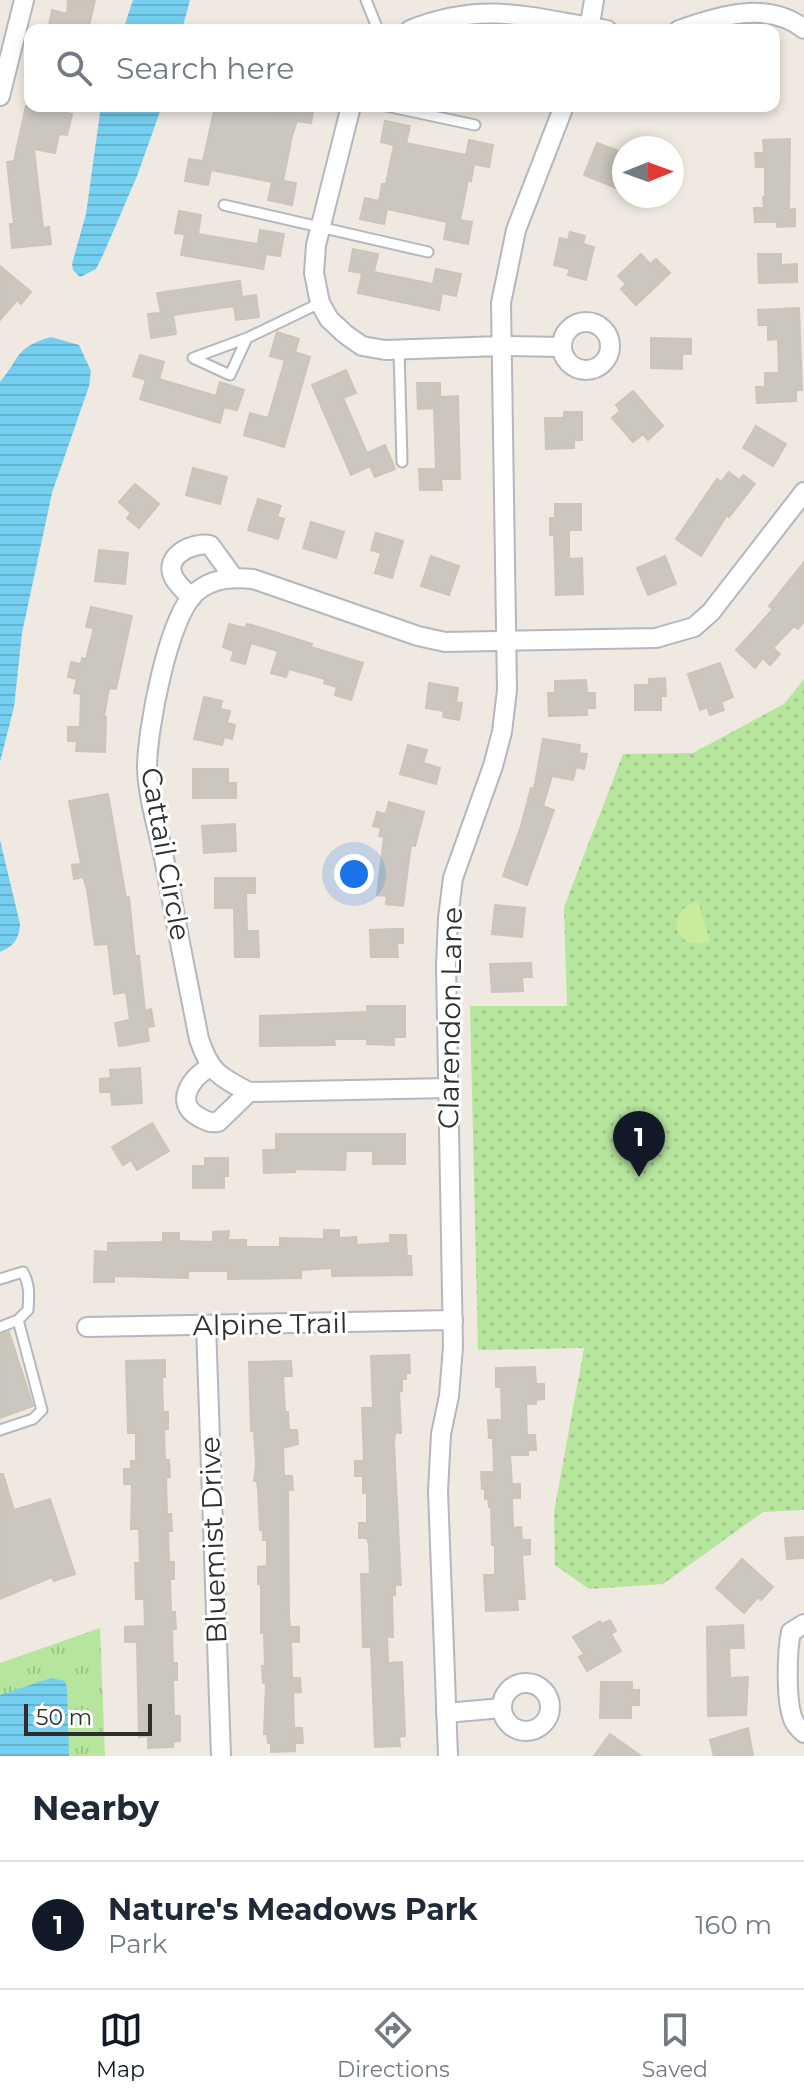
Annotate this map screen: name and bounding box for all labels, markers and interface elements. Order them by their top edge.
search box [24,24,780,112]
icon: search [52,46,96,90]
text: Search here [116,50,294,87]
north arrow [612,136,684,208]
street label: Cattail Circle [134,765,198,943]
your location [334,854,374,894]
street label: Clarendon Lane [431,907,469,1129]
pin: 1 [613,1111,665,1177]
street label: Alpine Trail [192,1306,348,1342]
street label: Bluemist Drive [192,1436,234,1644]
scale bar [24,1700,152,1736]
text: 50 m [36,1704,92,1731]
text: Nearby [32,1787,159,1829]
text: Nature's Meadows Park [108,1891,477,1928]
text: 1 [53,1909,63,1941]
text: 160 m [695,1909,772,1941]
text: Park [108,1928,167,1960]
tab: Map [96,2008,145,2083]
tab: Directions [337,2008,450,2083]
tab: Saved [642,2008,708,2083]

